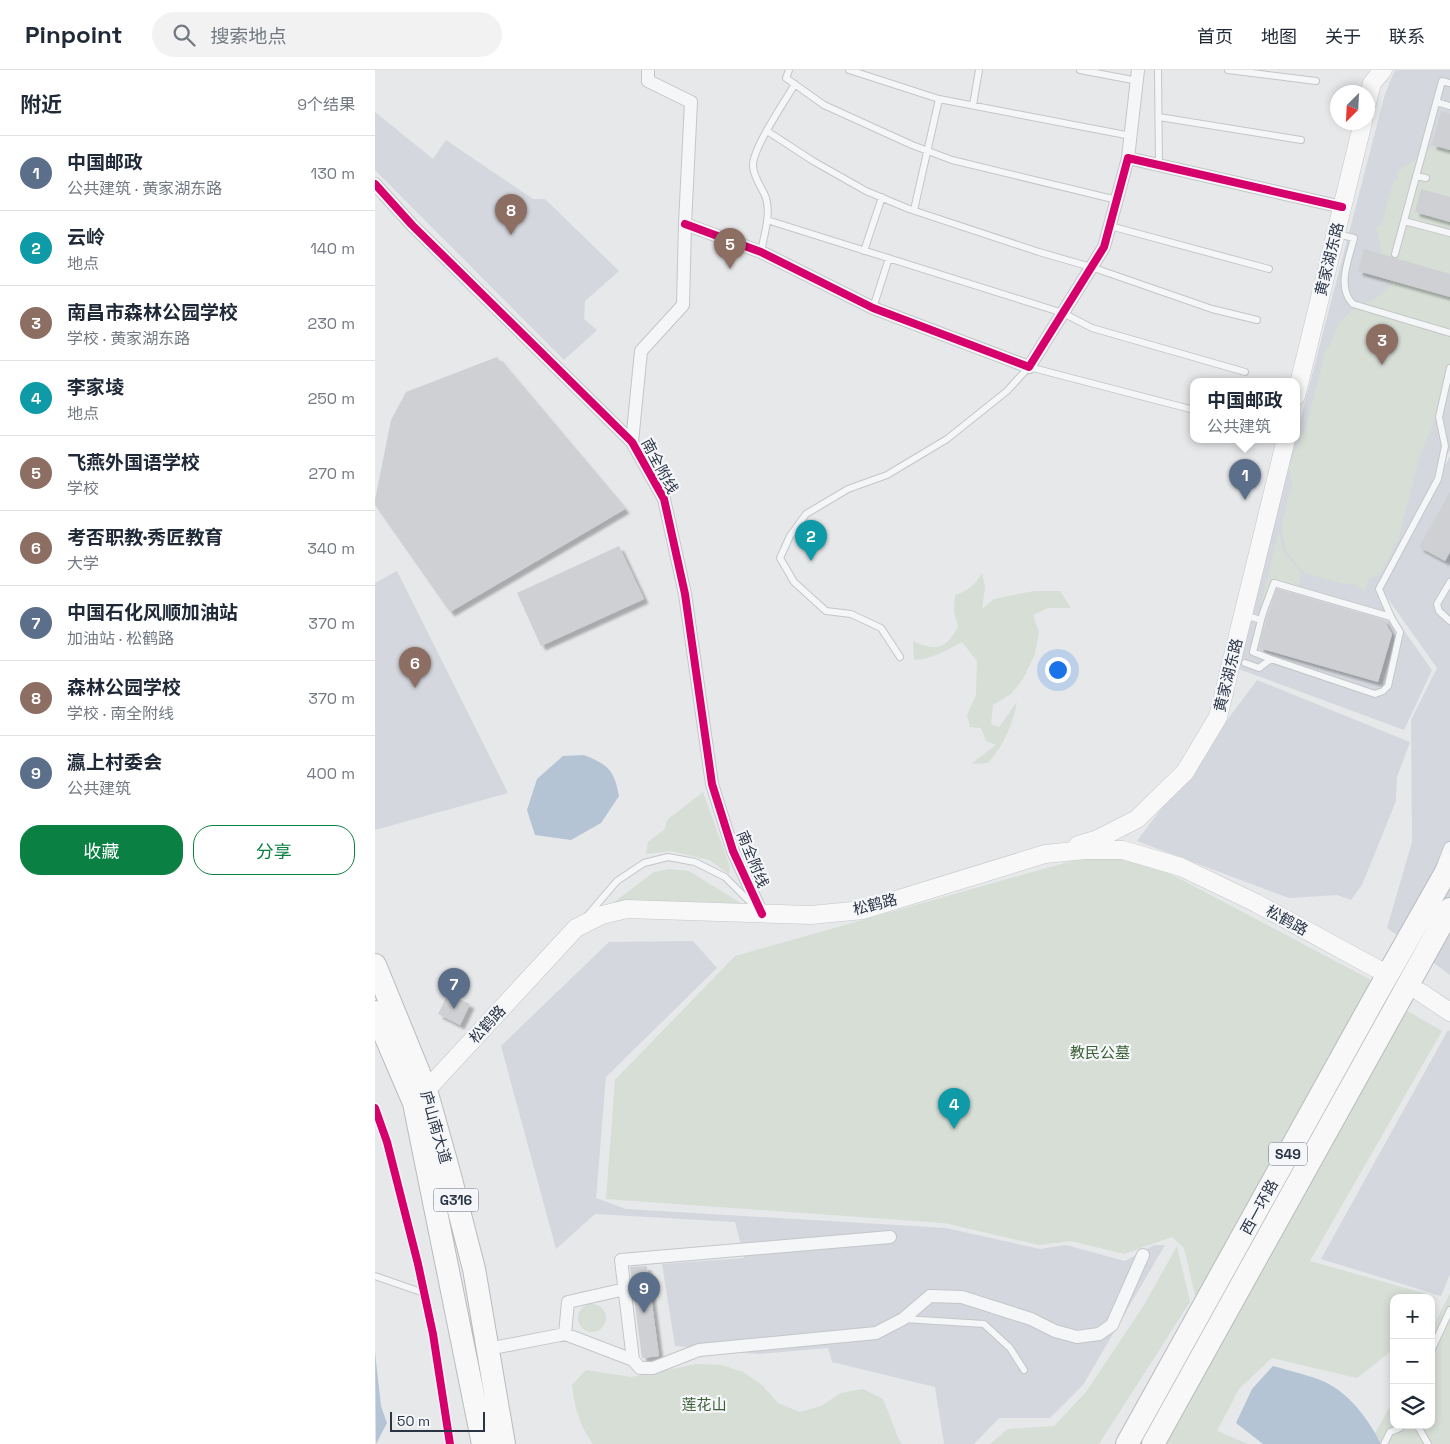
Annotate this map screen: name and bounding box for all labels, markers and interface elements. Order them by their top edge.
search box [152,12,502,57]
text: Pinpoint [25,19,122,50]
icon: search [170,21,198,49]
text: 搜索地点 [210,24,286,49]
text: 首页 [1197,25,1233,48]
text: 地图 [1261,25,1297,48]
text: 关于 [1325,25,1361,48]
text: 联系 [1389,25,1425,48]
north arrow [1330,85,1375,130]
text: 附近 [20,91,62,118]
text: 9个结果 [297,94,355,115]
text: 中国邮政 [67,150,143,175]
text: 1 [32,163,40,184]
text: 130 m [311,163,355,184]
text: 公共建筑 · 黄家湖东路 [67,178,222,199]
pin: 8 [495,194,527,235]
street label: 黄家湖东路 [1311,220,1347,298]
text: 云岭 [67,225,105,250]
pin: 5 [714,228,746,269]
text: 2 [31,238,41,259]
text: 140 m [310,238,355,259]
text: 地点 [67,253,99,274]
text: 南昌市森林公园学校 [67,300,238,325]
text: 3 [31,313,41,334]
text: 230 m [308,313,355,334]
pin: 3 [1366,324,1398,365]
text: 学校 · 黄家湖东路 [67,328,190,349]
text: 李家堎 [67,375,124,400]
popup [1190,378,1300,443]
text: 4 [31,388,41,409]
text: 250 m [308,388,355,409]
text: 中国邮政 [1207,388,1283,413]
text: 地点 [67,403,99,424]
text: 公共建筑 [1207,416,1271,437]
street label: 南全附线 [638,435,682,497]
text: 飞燕外国语学校 [67,450,200,475]
pin: 1 [1229,459,1261,500]
text: 5 [31,463,41,484]
text: 270 m [308,463,355,484]
text: 学校 [67,478,99,499]
pin: 2 [795,520,827,561]
text: 考否职教·秀匠教育 [67,525,223,550]
text: 6 [31,538,41,559]
text: 340 m [307,538,355,559]
text: 大学 [67,553,99,574]
text: 中国石化风顺加油站 [67,600,238,625]
text: 7 [32,613,40,634]
text: 370 m [308,613,355,634]
text: 加油站 · 松鹤路 [67,628,174,649]
street label: 黄家湖东路 [1210,636,1246,714]
pin: 6 [399,647,431,688]
your location [1045,657,1071,683]
text: 森林公园学校 [67,675,181,700]
text: 8 [31,688,41,709]
text: 370 m [308,688,355,709]
text: 学校 · 南全附线 [67,703,174,724]
text: 瀛上村委会 [67,750,162,775]
text: 9 [31,763,41,784]
text: 400 m [307,763,355,784]
text: 公共建筑 [67,778,131,799]
button: 收藏 [20,825,183,875]
button: 分享 [193,825,355,875]
street label: 南全附线 [733,828,773,890]
street label: 松鹤路 [851,889,899,919]
street label: 松鹤路 [1263,901,1311,939]
pin: 7 [438,968,470,1009]
street label: 松鹤路 [465,1001,509,1047]
park label: 教民公墓 [1070,1043,1130,1062]
street label: 庐山南大道 [417,1088,455,1166]
pin: 4 [938,1088,970,1129]
road number: S49 [1269,1142,1307,1166]
street label: 西一环路 [1236,1176,1282,1238]
road number: G316 [433,1188,479,1212]
pin: 9 [628,1272,660,1313]
map controls [1390,1294,1435,1429]
button: + [1390,1294,1435,1339]
button: − [1390,1339,1435,1384]
button: layers [1390,1384,1435,1429]
park label: 莲花山 [681,1395,727,1414]
scale bar [390,1409,485,1432]
text: 50 m [397,1412,430,1430]

